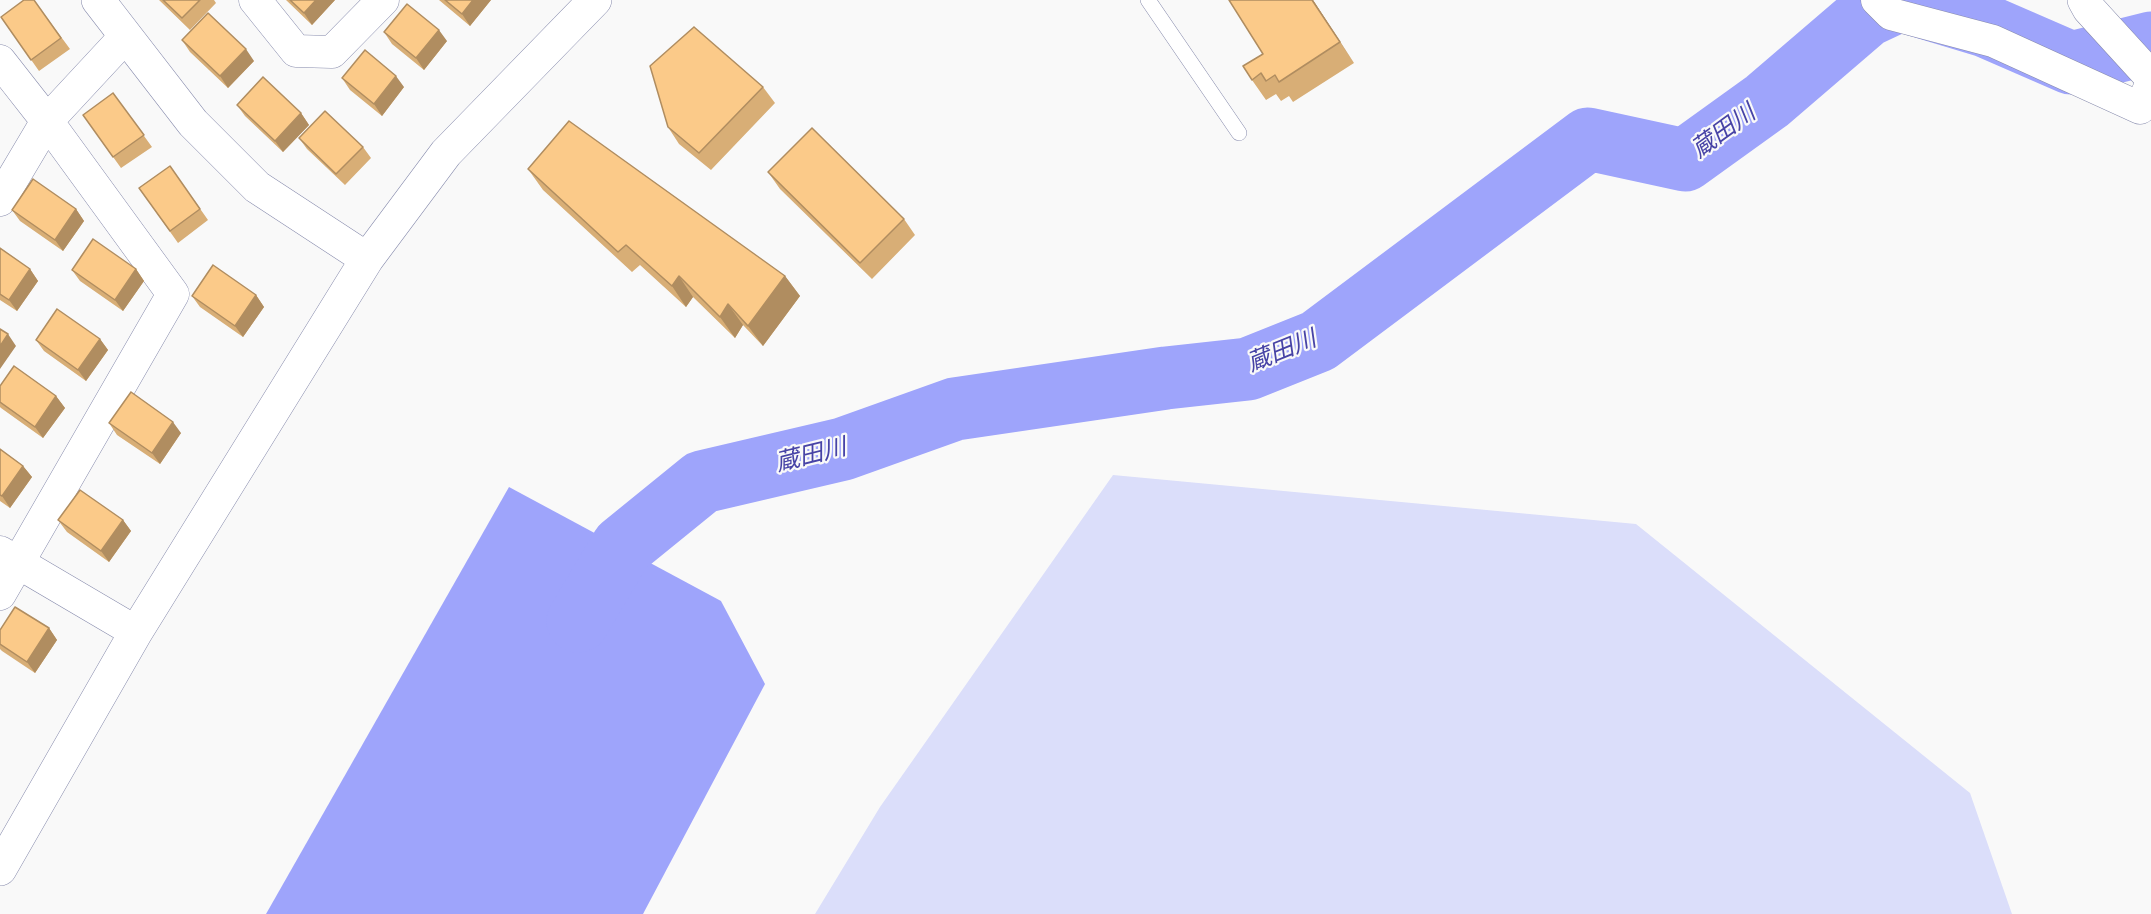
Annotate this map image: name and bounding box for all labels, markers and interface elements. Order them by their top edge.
water label: 蔵田川 [1686,99,1762,165]
water label: 蔵田川 [1243,325,1321,379]
water label: 蔵田川 [773,433,849,479]

